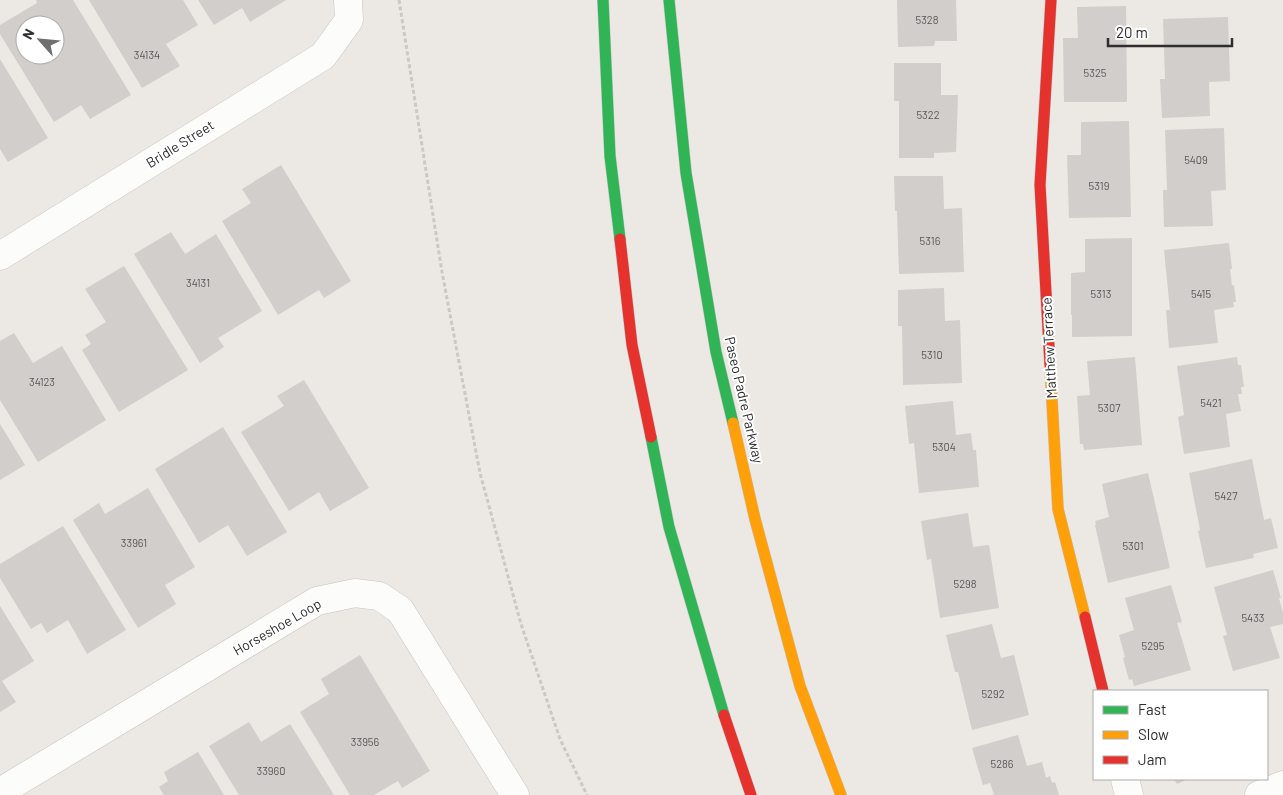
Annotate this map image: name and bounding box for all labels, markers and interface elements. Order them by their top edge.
house number: 5328 [916,13,939,26]
north arrow [15,15,65,65]
scale bar [1108,15,1232,47]
text: 20 m [1116,23,1148,41]
text: N [18,26,38,42]
house number: 34134 [134,48,160,61]
house number: 5325 [1084,66,1107,79]
house number: 5322 [916,108,940,121]
street label: Bridle Street [143,116,217,171]
house number: 5409 [1184,153,1208,166]
house number: 5319 [1089,179,1110,192]
house number: 5316 [920,234,941,247]
house number: 34131 [186,276,210,289]
house number: 5313 [1091,287,1111,300]
house number: 5415 [1191,287,1211,300]
street label: Matthew Terrace [1037,297,1060,399]
street label: Paseo Padre Parkway [722,335,767,465]
house number: 5310 [921,348,943,361]
house number: 34123 [29,375,55,388]
house number: 5421 [1200,396,1222,409]
house number: 5307 [1098,401,1120,414]
house number: 5304 [932,440,956,453]
house number: 5427 [1215,489,1237,502]
house number: 33961 [121,536,147,549]
house number: 5301 [1122,539,1144,552]
house number: 5298 [953,577,977,590]
street label: Horseshoe Loop [230,594,324,659]
house number: 5433 [1241,611,1265,624]
house number: 5295 [1142,639,1165,652]
house number: 5292 [981,687,1005,700]
legend [1093,690,1268,780]
text: Fast [1138,700,1166,718]
text: Slow [1138,725,1169,743]
house number: 33956 [351,735,380,748]
text: Jam [1138,750,1167,768]
house number: 5286 [991,757,1014,770]
house number: 33960 [257,764,285,777]

